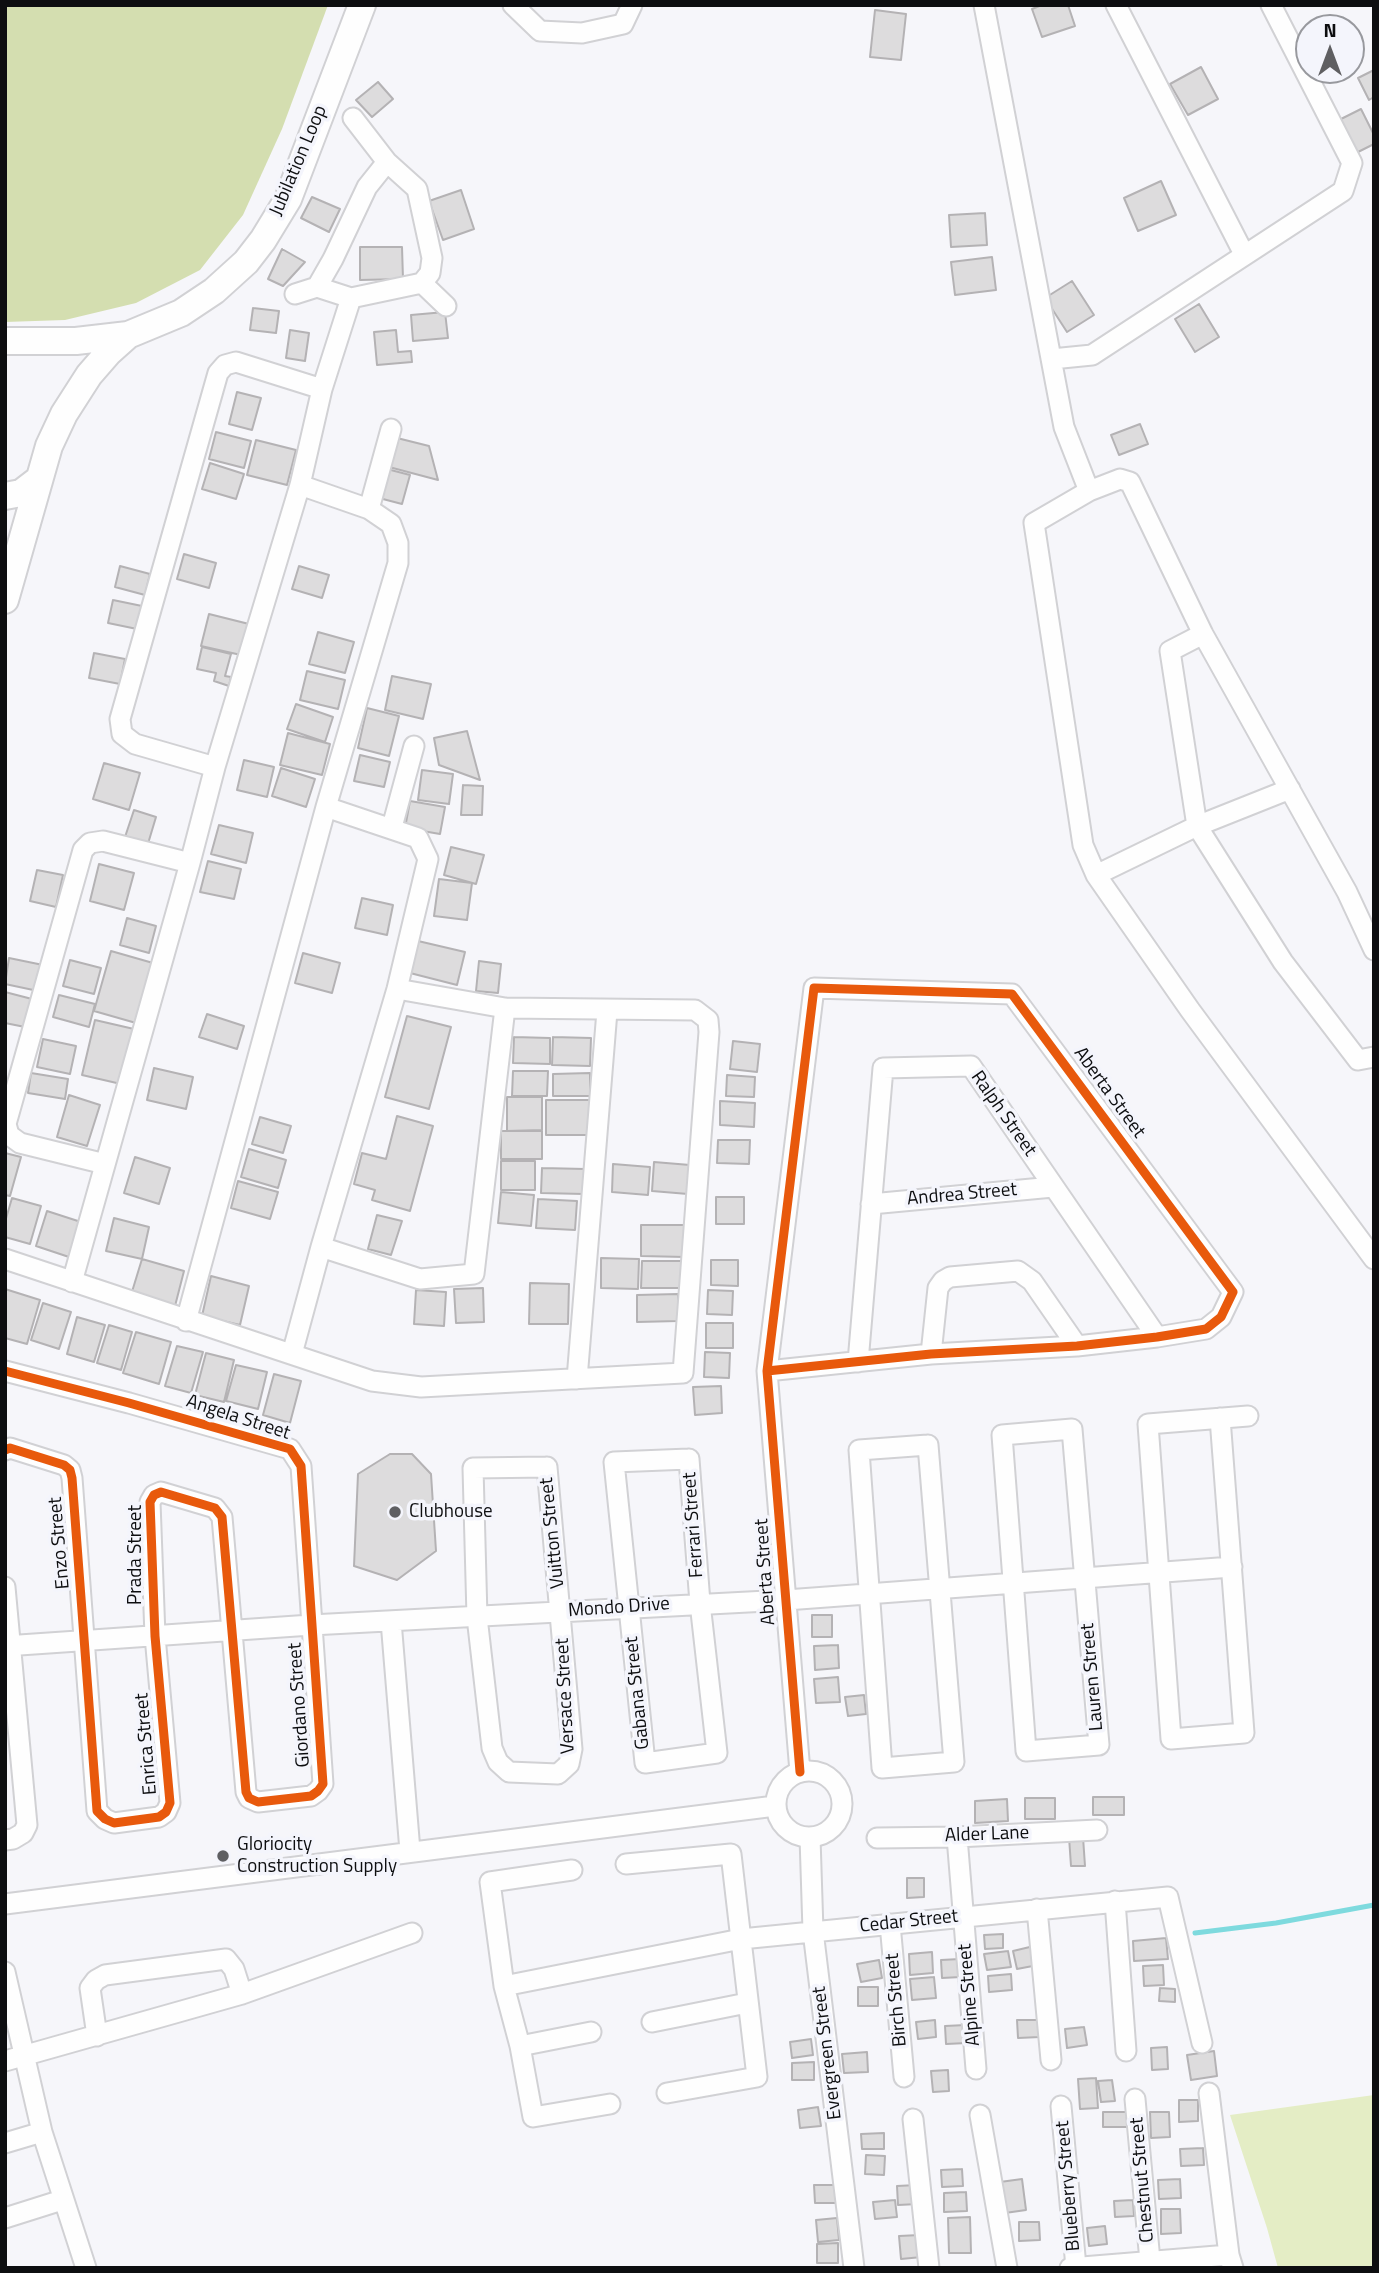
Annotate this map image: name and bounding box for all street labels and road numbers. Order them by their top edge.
street label: Jubilation Loop [265,102,333,220]
street label: Aberta Street [1068,1043,1150,1143]
street label: Ralph Street [965,1067,1041,1161]
street label: Andrea Street [906,1179,1018,1211]
street label: Angela Street [183,1390,293,1446]
street label: Ferrari Street [679,1471,709,1579]
street label: Vuitton Street [536,1476,570,1590]
street label: Enzo Street [45,1496,75,1590]
street label: Prada Street [125,1505,147,1605]
street label: Aberta Street [751,1518,781,1626]
street label: Mondo Drive [567,1593,671,1623]
street label: Lauren Street [1077,1622,1109,1732]
street label: Gabana Street [621,1635,655,1751]
street label: Versace Street [552,1638,580,1754]
street label: Giordano Street [284,1642,316,1768]
street label: Enrica Street [131,1692,163,1796]
street label: Alder Lane [944,1822,1030,1848]
street label: Cedar Street [859,1905,959,1939]
street label: Alpine Street [954,1943,986,2047]
street label: Birch Street [882,1952,912,2048]
street label: Evergreen Street [809,1985,847,2121]
street label: Chestnut Street [1126,2116,1160,2244]
street label: Blueberry Street [1052,2120,1086,2252]

